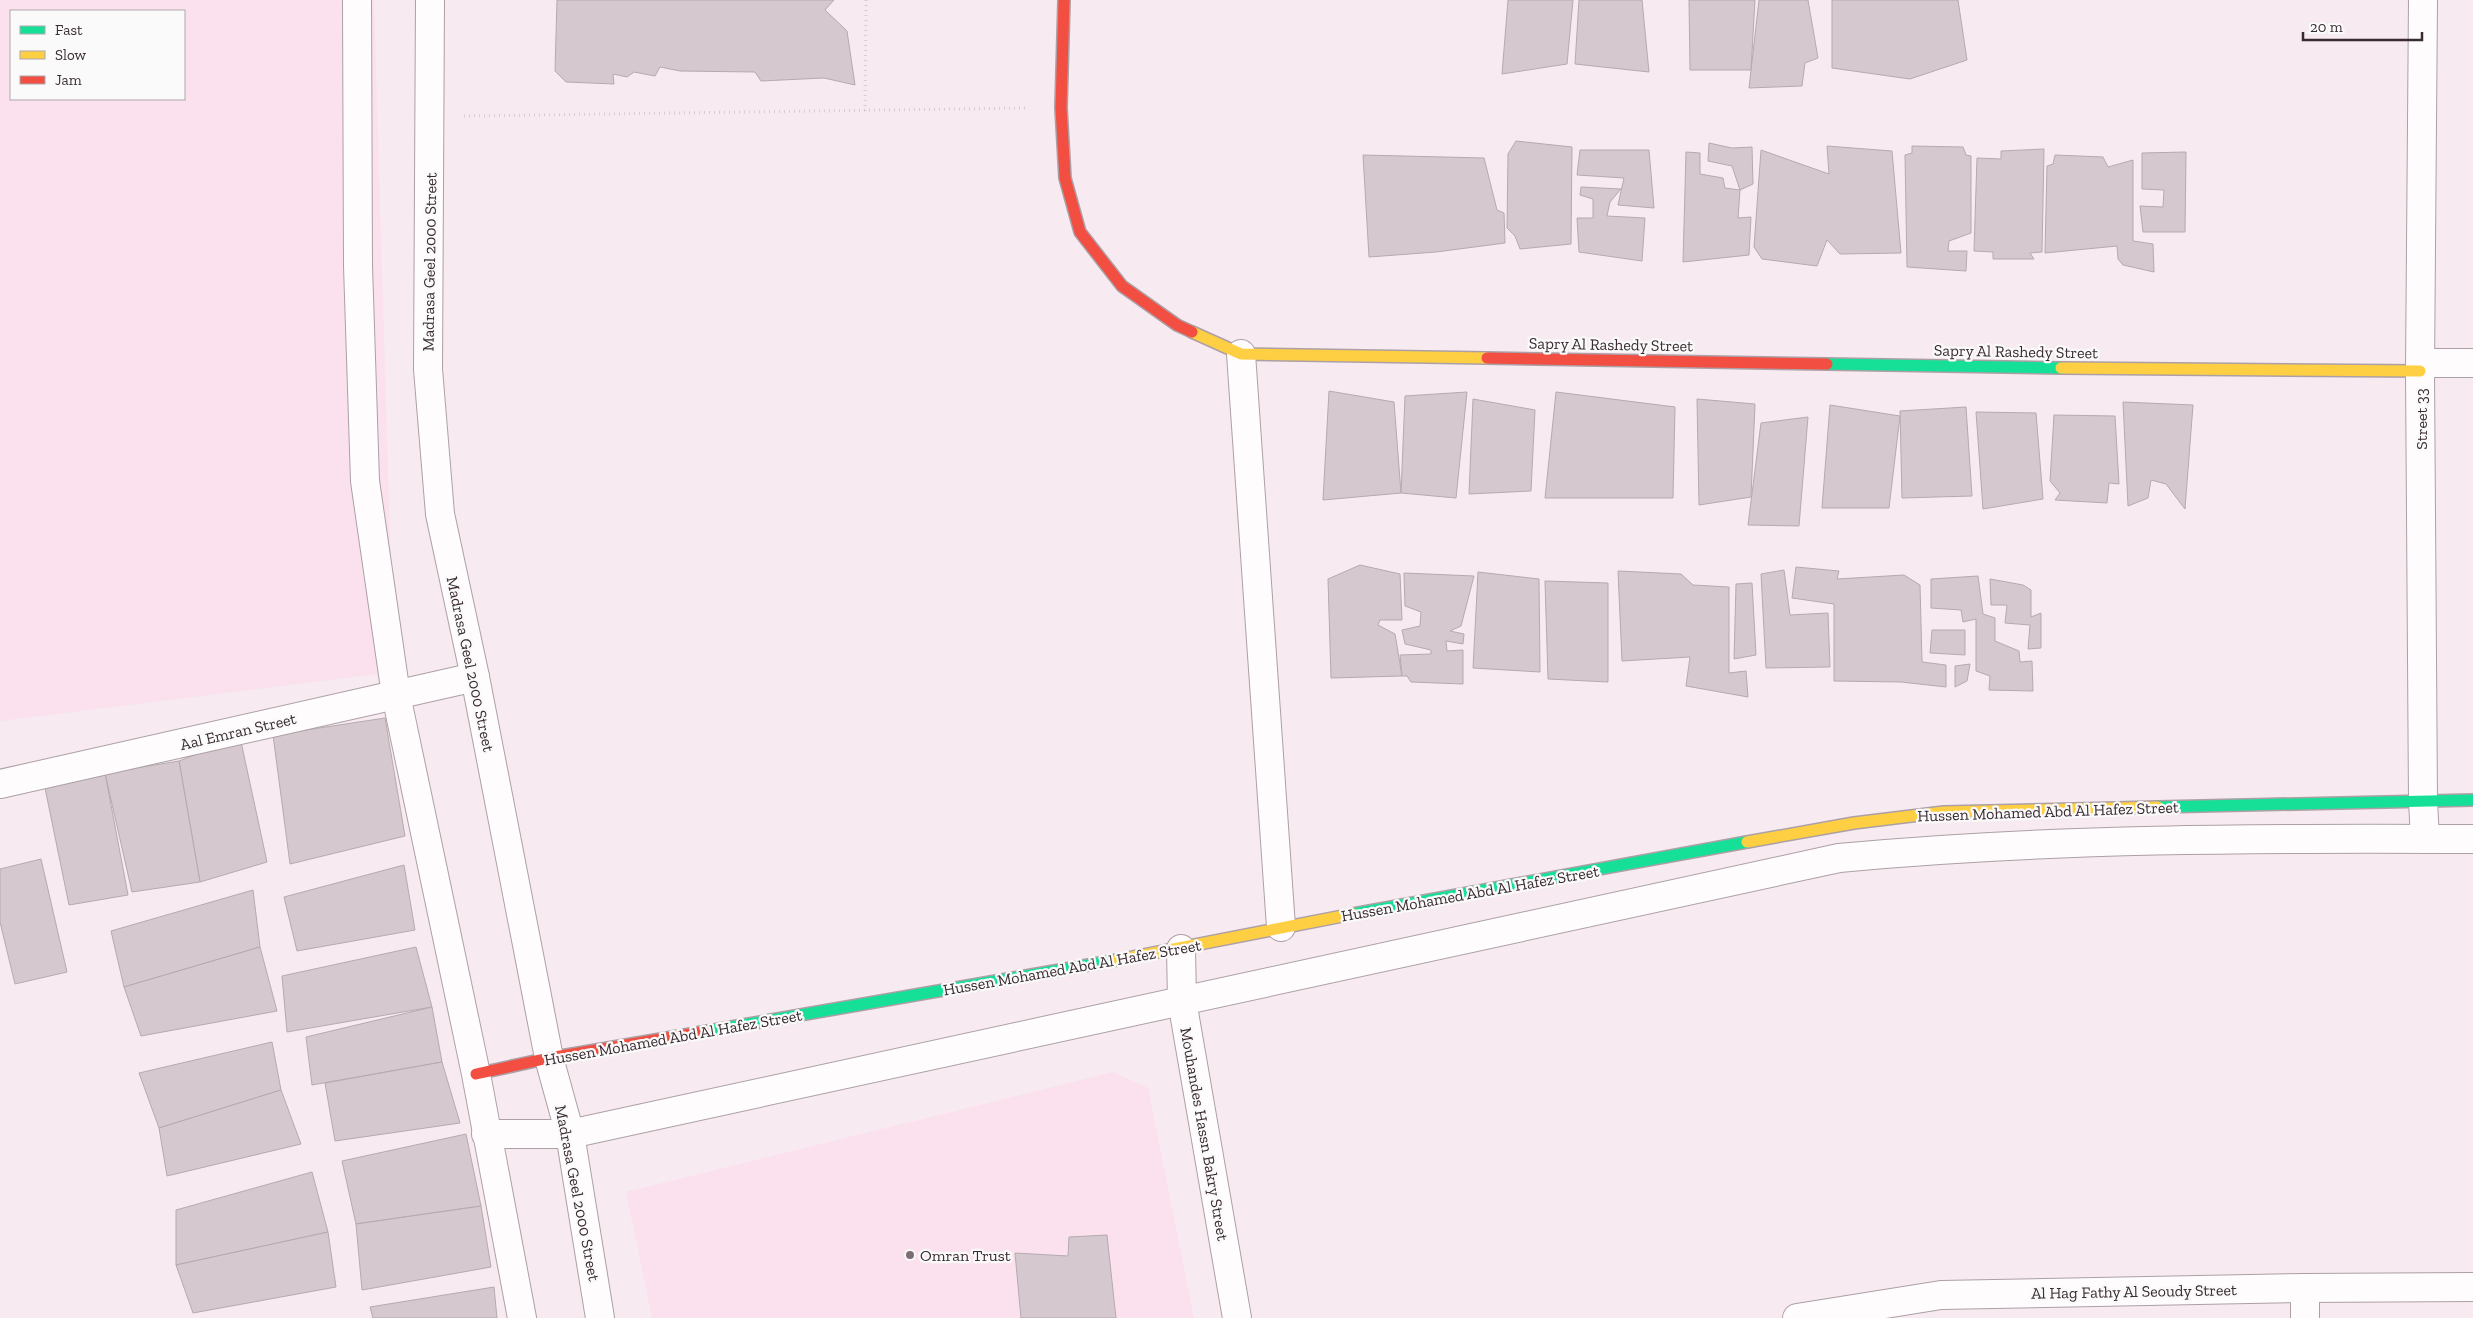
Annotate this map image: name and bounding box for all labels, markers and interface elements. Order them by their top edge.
legend [10,10,185,100]
scale bar [2303,10,2422,42]
text: 20 m [2310,18,2343,36]
text: Fast [55,21,83,39]
text: Slow [55,46,87,64]
text: Jam [55,71,82,89]
street label: Madrasa Geel 2000 Street [418,172,441,352]
street label: Sapry Al Rashedy Street [1529,334,1693,355]
street label: Sapry Al Rashedy Street [1934,341,2098,362]
street label: Street 33 [2412,388,2431,450]
street label: Madrasa Geel 2000 Street [443,575,498,754]
street label: Aal Emran Street [178,709,298,754]
street label: Hussen Mohamed Abd Al Hafez Street [1917,797,2179,826]
street label: Hussen Mohamed Abd Al Hafez Street [1340,861,1601,926]
street label: Hussen Mohamed Abd Al Hafez Street [942,935,1203,1000]
street label: Hussen Mohamed Abd Al Hafez Street [543,1005,804,1070]
street label: Mouhandes Hassn Bakry Street [1176,1026,1233,1242]
street label: Madrasa Geel 2000 Street [551,1103,604,1283]
place label: Omran Trust [920,1246,1011,1265]
marker: Omran Trust [904,1249,916,1261]
street label: Al Hag Fathy Al Seoudy Street [2031,1280,2237,1303]

